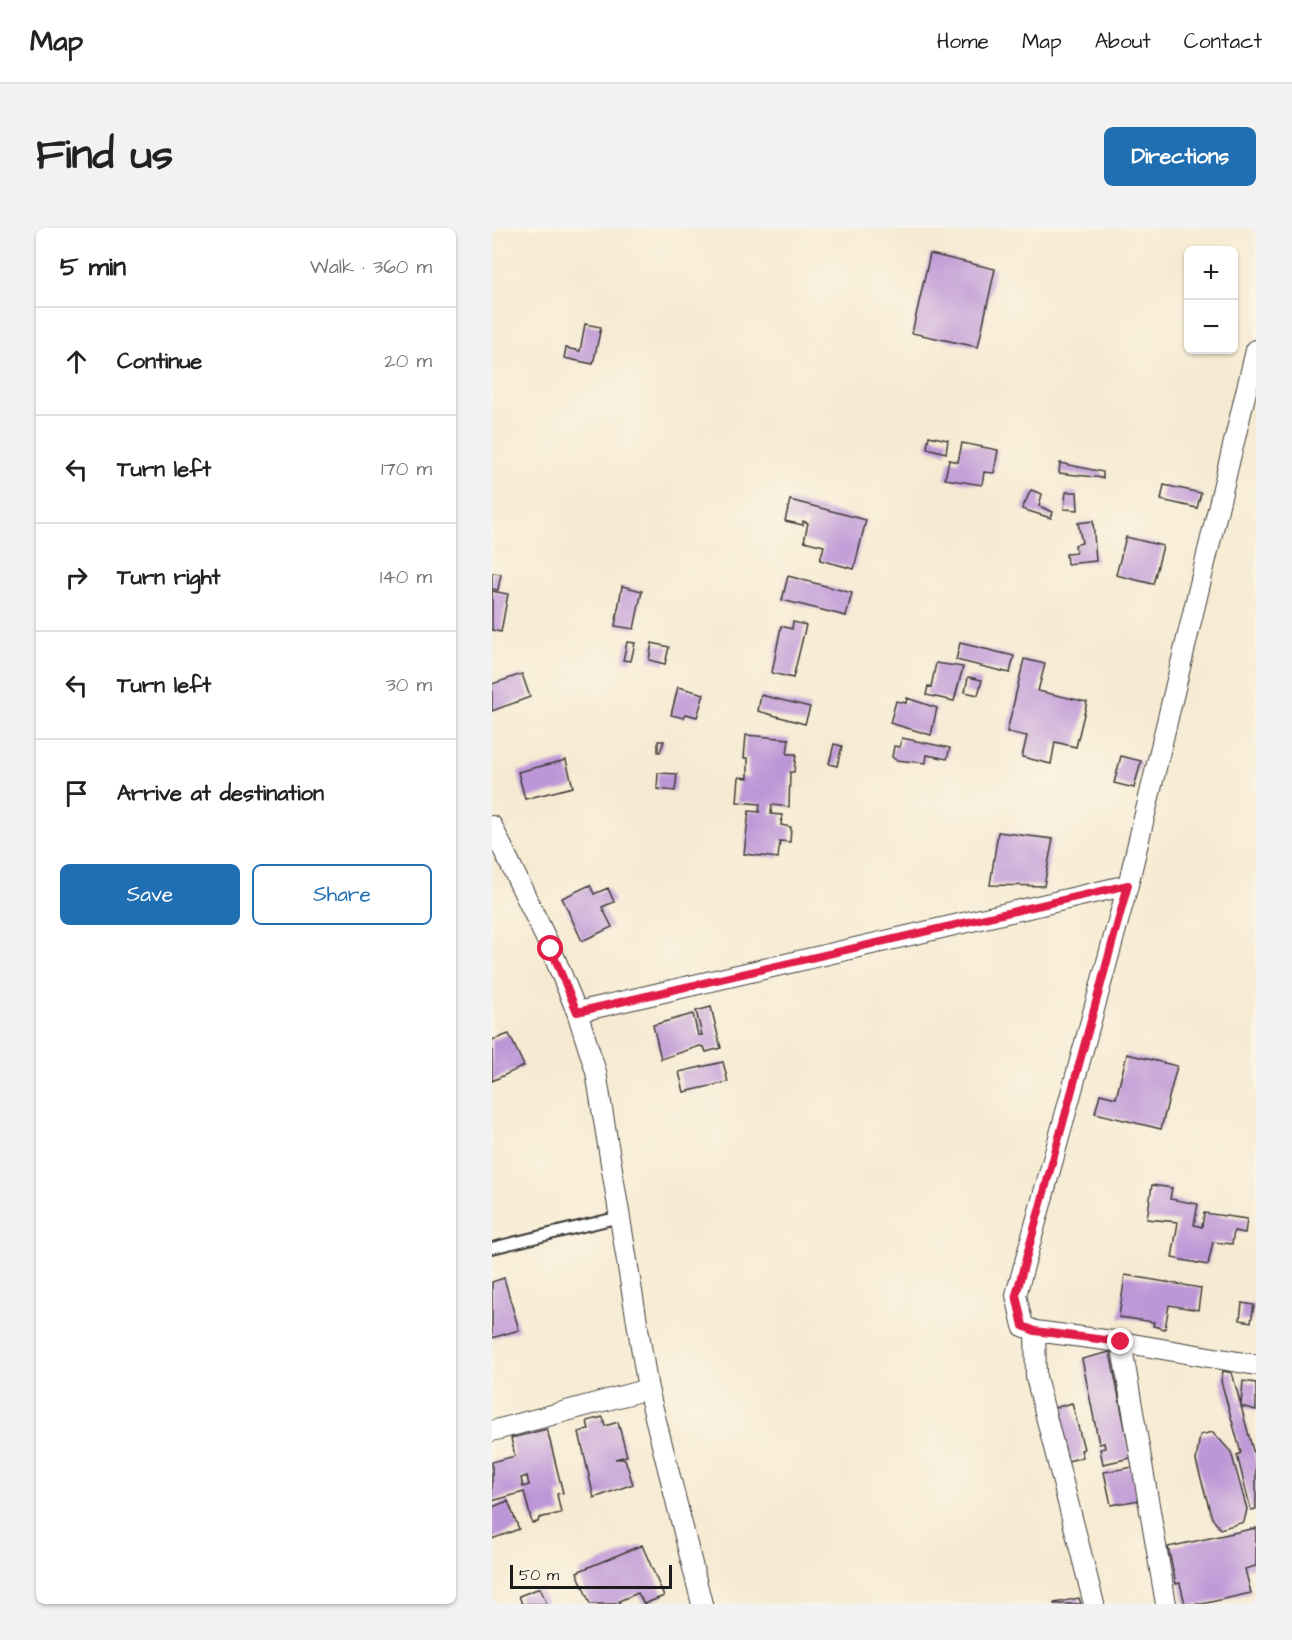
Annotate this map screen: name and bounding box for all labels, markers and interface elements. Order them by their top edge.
text: Map [30,22,83,61]
text: Home [937,27,989,56]
text: Map [1022,27,1062,56]
text: About [1095,27,1151,56]
text: Contact [1184,27,1262,56]
text: Find us [36,127,173,185]
button: Directions [1104,127,1256,186]
map controls [1184,246,1238,354]
button: + [1184,246,1238,300]
text: 5 min [60,249,126,285]
text: Walk · 360 m [310,253,432,281]
button: − [1184,300,1238,354]
icon: ahead [60,345,93,378]
text: Continue [117,346,202,377]
text: 20 m [384,347,432,375]
icon: left [60,453,93,486]
text: Turn left [117,454,211,485]
text: 170 m [381,455,432,483]
icon: right [60,561,93,594]
text: Turn right [117,562,220,593]
text: 140 m [380,563,432,591]
icon: left [60,669,93,702]
text: Turn left [117,670,211,701]
text: 30 m [386,671,432,699]
icon: arrive [60,777,93,810]
text: Arrive at destination [117,778,324,809]
button: Save [60,864,240,925]
button: Share [252,864,432,925]
route start [537,935,563,961]
route end [1107,1328,1133,1354]
scale bar [510,1562,672,1590]
text: 50 m [519,1564,559,1586]

